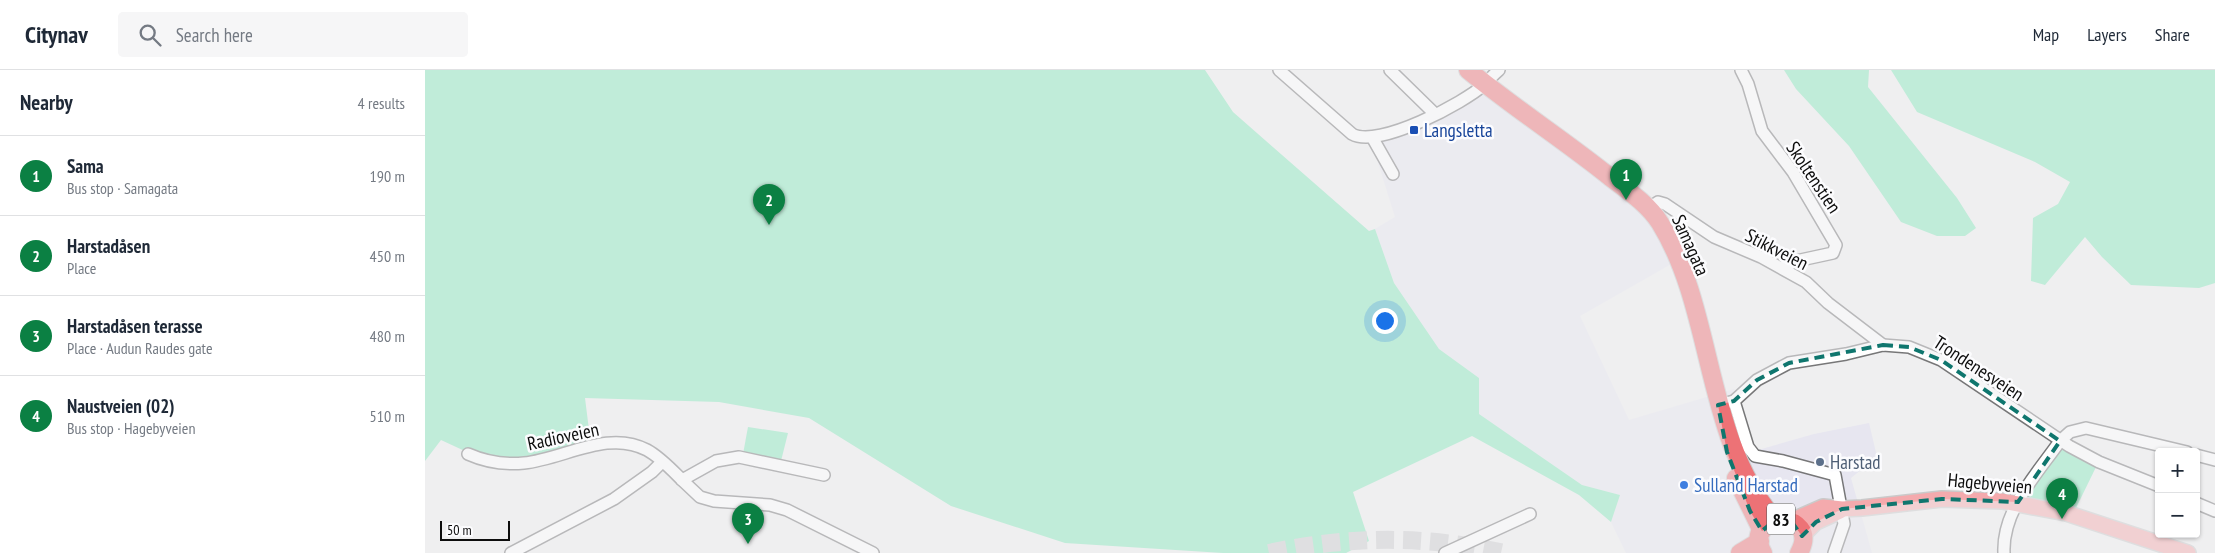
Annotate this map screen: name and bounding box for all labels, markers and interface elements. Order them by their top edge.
search box [118,12,468,57]
text: Citynav [25,19,88,50]
icon: search [136,21,164,49]
text: Search here [176,23,253,47]
text: Map [2033,23,2059,46]
text: Layers [2087,23,2127,46]
text: Share [2155,23,2190,46]
text: Nearby [20,89,73,116]
text: 4 results [358,93,405,113]
place label: Langsletta [1424,118,1493,142]
marker: Langsletta [1408,124,1420,136]
street label: Skoltenstien [1781,137,1847,217]
text: Sama [67,154,104,178]
pin: 1 [1610,159,1642,200]
text: 1 [32,166,40,186]
text: 190 m [370,166,405,186]
text: Bus stop · Samagata [67,178,178,198]
pin: 2 [753,184,785,225]
street label: Samagata [1667,211,1715,279]
street label: Stikkveien [1741,223,1813,275]
text: Harstadåsen [67,234,150,258]
text: 2 [32,246,40,266]
text: 450 m [370,246,405,266]
text: Place [67,258,96,278]
your location [1372,308,1398,334]
text: Harstadåsen terasse [67,314,203,338]
text: 3 [32,326,40,346]
text: 480 m [370,326,405,346]
street label: Trondenesveien [1929,330,2029,406]
text: Place · Audun Raudes gate [67,338,213,358]
text: Naustveien (02) [67,394,175,418]
text: 4 [32,406,40,426]
text: 510 m [370,406,405,426]
street label: Radioveien [525,417,601,455]
text: Bus stop · Hagebyveien [67,418,195,438]
map controls [2155,448,2200,538]
button: + [2155,448,2200,493]
place label: Harstad [1830,450,1880,474]
marker: Harstad [1814,456,1826,468]
street label: Hagebyveien [1947,467,2033,499]
place label: Sulland Harstad [1694,473,1798,497]
pin: 4 [2046,478,2078,519]
marker: Sulland Harstad [1678,479,1690,491]
button: − [2155,493,2200,538]
pin: 3 [732,503,764,544]
road number: 83 [1767,504,1795,534]
scale bar [440,518,510,541]
text: 50 m [447,521,472,539]

